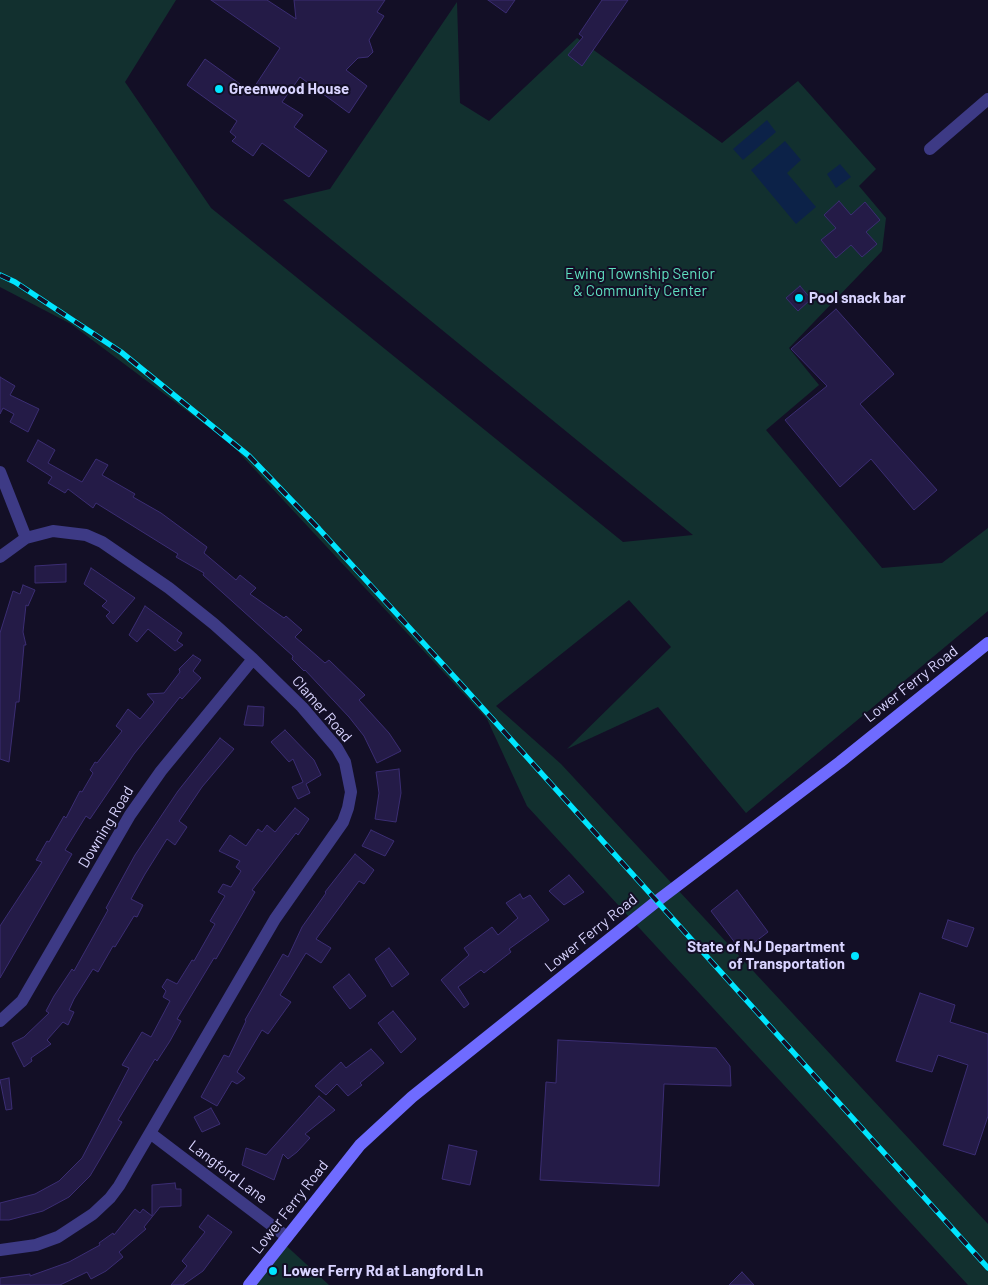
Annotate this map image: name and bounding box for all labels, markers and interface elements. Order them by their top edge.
place label: Greenwood House [229,80,349,98]
marker: Greenwood House [213,83,225,95]
park label: Ewing Township Senior & Community Center [565,265,715,300]
place label: Pool snack bar [809,289,906,307]
marker: Pool snack bar [793,292,805,304]
street label: Lower Ferry Road [861,642,961,726]
street label: Clamer Road [288,672,356,746]
street label: Downing Road [75,783,137,871]
street label: Lower Ferry Road [541,890,641,976]
place label: State of NJ Department of Transportation [687,938,845,973]
marker: State of NJ Department of Transportation [849,950,861,962]
street label: Langford Lane [185,1137,271,1207]
street label: Lower Ferry Road [248,1157,332,1257]
place label: Lower Ferry Rd at Langford Ln [283,1262,483,1280]
marker: Lower Ferry Rd at Langford Ln [267,1265,279,1277]

